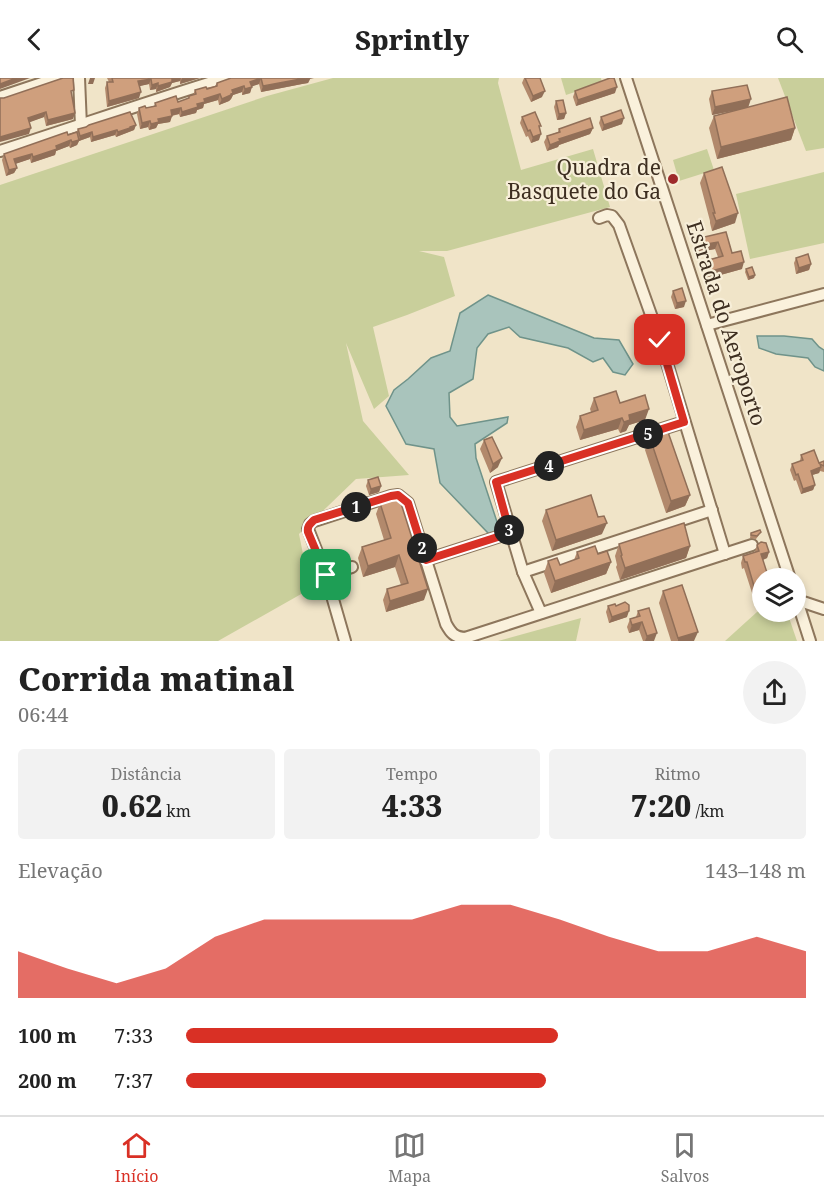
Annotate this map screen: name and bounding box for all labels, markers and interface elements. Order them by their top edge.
text: Sprintly [355,21,469,58]
icon: back [18,23,51,56]
icon: search [773,23,806,56]
place label: Quadra de Basquete do Ga [507,153,661,205]
marker: Quadra de Basquete do Ga [666,172,680,186]
street label: Estrada do Aeroporto [681,217,773,429]
pin [634,314,685,365]
icon: check [643,323,676,356]
pin: 5 [633,419,663,449]
text: 5 [643,423,653,445]
pin: 4 [534,451,564,481]
text: 4 [544,455,554,477]
pin: 1 [341,492,371,522]
text: 1 [351,496,361,518]
pin: 3 [494,515,524,545]
text: 3 [504,519,514,541]
pin: 2 [407,533,437,563]
text: 2 [417,537,427,559]
pin [300,549,351,600]
icon: arrive [309,558,342,591]
map controls [752,568,806,622]
button: layers [752,568,806,622]
text: Corrida matinal [18,656,294,701]
button: share [743,661,806,724]
text: 06:44 [18,701,68,728]
text: Distância [111,763,182,785]
text: Tempo [386,763,438,785]
text: Ritmo [655,763,700,785]
text: 0.62 [102,785,162,826]
text: 4:33 [382,785,442,826]
text: 7:20 [631,785,691,826]
text: km [162,800,191,822]
text: /km [691,800,724,822]
text: Elevação [18,857,103,884]
text: 143–148 m [705,857,806,884]
text: 100 m [18,1022,77,1049]
text: 7:33 [114,1022,153,1049]
text: 200 m [18,1067,77,1094]
text: 7:37 [114,1067,153,1094]
tab: Início [115,1129,158,1187]
tab: Mapa [388,1129,431,1187]
tab: Salvos [661,1129,709,1187]

